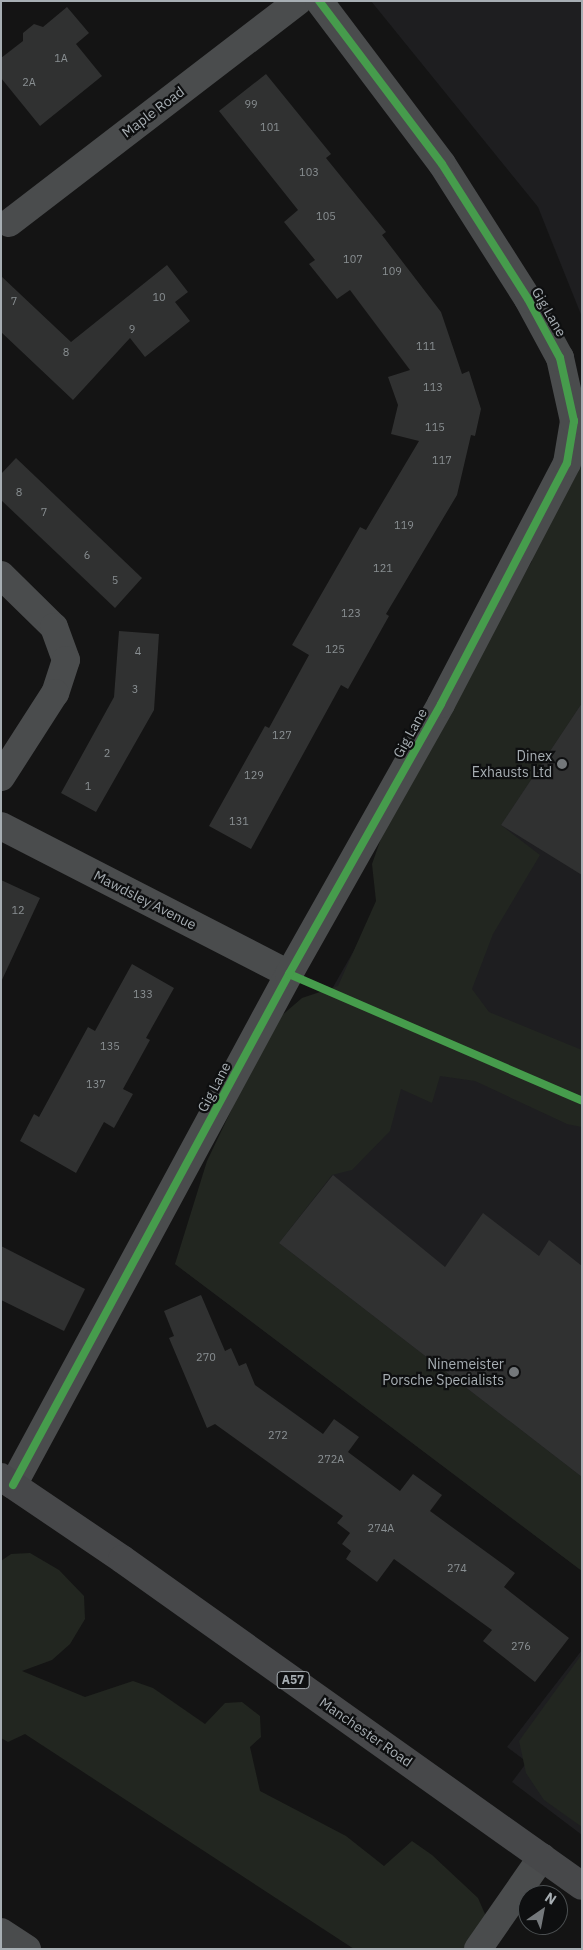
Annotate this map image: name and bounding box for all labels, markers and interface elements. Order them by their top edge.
house number: 1A [54,51,68,65]
house number: 2A [22,75,36,89]
street label: Maple Road [118,83,188,141]
house number: 99 [244,97,258,111]
house number: 101 [260,120,280,134]
house number: 103 [299,165,319,179]
house number: 105 [316,209,336,223]
house number: 107 [343,252,363,266]
house number: 109 [382,264,402,278]
street label: Gig Lane [528,284,570,340]
house number: 10 [152,290,166,304]
house number: 7 [11,294,17,308]
house number: 9 [129,322,135,336]
house number: 111 [416,339,436,353]
house number: 8 [63,345,69,359]
house number: 113 [423,380,443,394]
house number: 115 [425,420,445,434]
house number: 117 [432,453,452,467]
house number: 8 [16,485,22,499]
house number: 7 [41,505,47,519]
house number: 119 [394,518,414,532]
house number: 6 [84,548,90,562]
house number: 121 [373,561,393,575]
house number: 5 [112,573,118,587]
house number: 123 [341,606,361,620]
house number: 125 [325,642,345,656]
house number: 4 [135,644,141,658]
house number: 3 [132,682,138,696]
street label: Gig Lane [390,705,430,761]
house number: 127 [272,728,292,742]
house number: 2 [104,746,110,760]
place label: Dinex Exhausts Ltd [472,748,552,780]
marker: Dinex Exhausts Ltd [556,758,568,770]
house number: 129 [244,768,264,782]
house number: 1 [85,779,91,793]
house number: 131 [229,814,249,828]
street label: Mawdsley Avenue [91,867,199,933]
house number: 12 [11,903,25,917]
house number: 133 [133,987,153,1001]
house number: 135 [100,1039,120,1053]
street label: Gig Lane [194,1059,234,1115]
house number: 137 [86,1077,106,1091]
house number: 270 [196,1350,216,1364]
place label: Ninemeister Porsche Specialists [382,1356,504,1388]
marker: Ninemeister Porsche Specialists [508,1366,520,1378]
house number: 272 [268,1428,288,1442]
house number: 272A [318,1452,344,1466]
house number: 274A [368,1521,394,1535]
house number: 274 [447,1561,467,1575]
house number: 276 [511,1639,531,1653]
road number: A57 [276,1670,310,1690]
street label: Manchester Road [316,1694,416,1770]
north arrow [518,1885,568,1935]
text: N [541,1888,560,1909]

